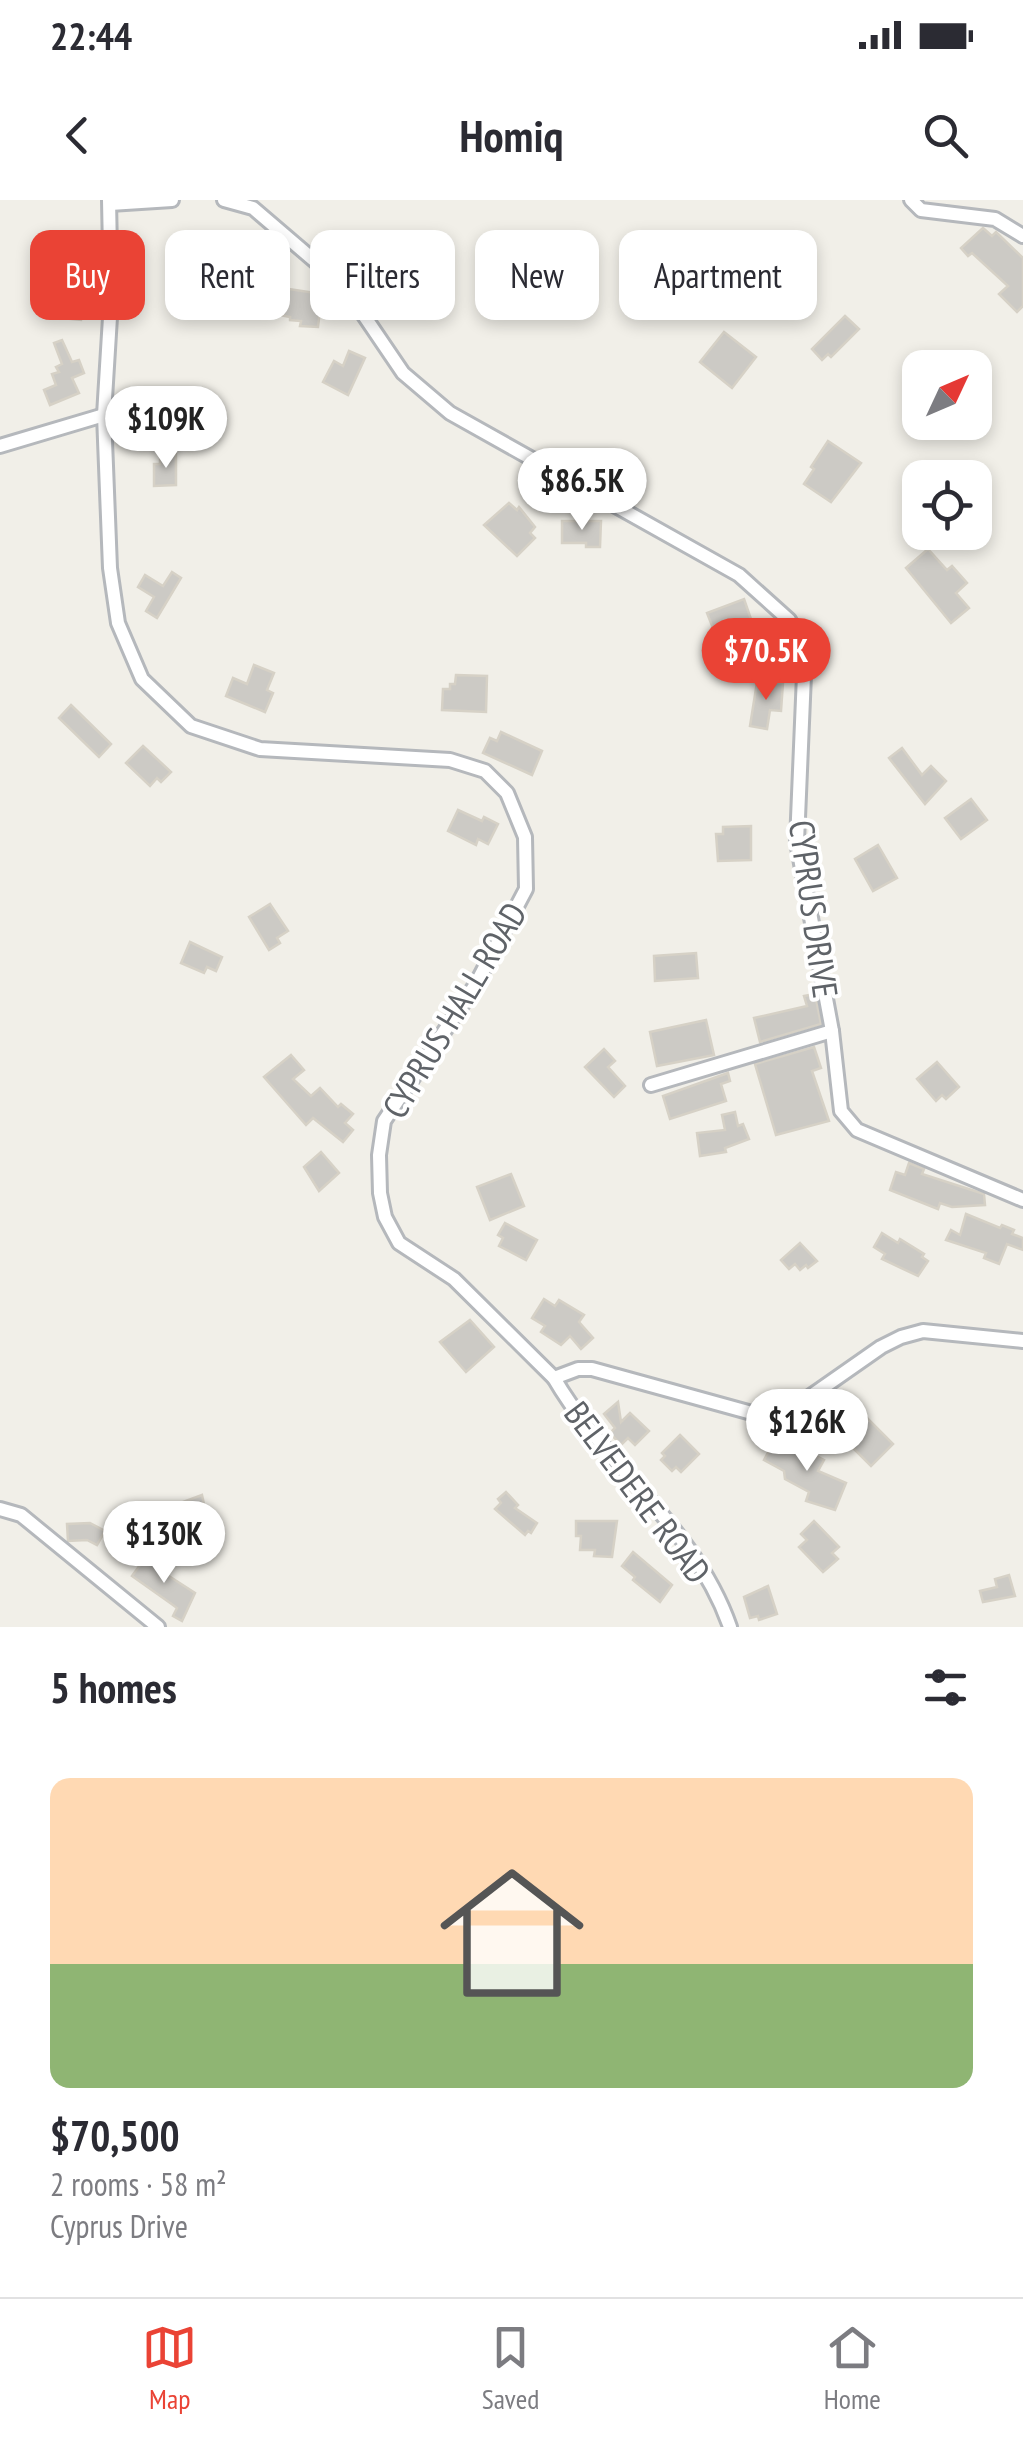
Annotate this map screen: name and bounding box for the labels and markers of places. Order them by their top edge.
pin: $109K [96,386,236,471]
pin: $86.5K [501,448,663,533]
pin: $70.5K [685,618,847,703]
pin: $126K [737,1389,877,1474]
pin: $130K [94,1501,234,1586]

